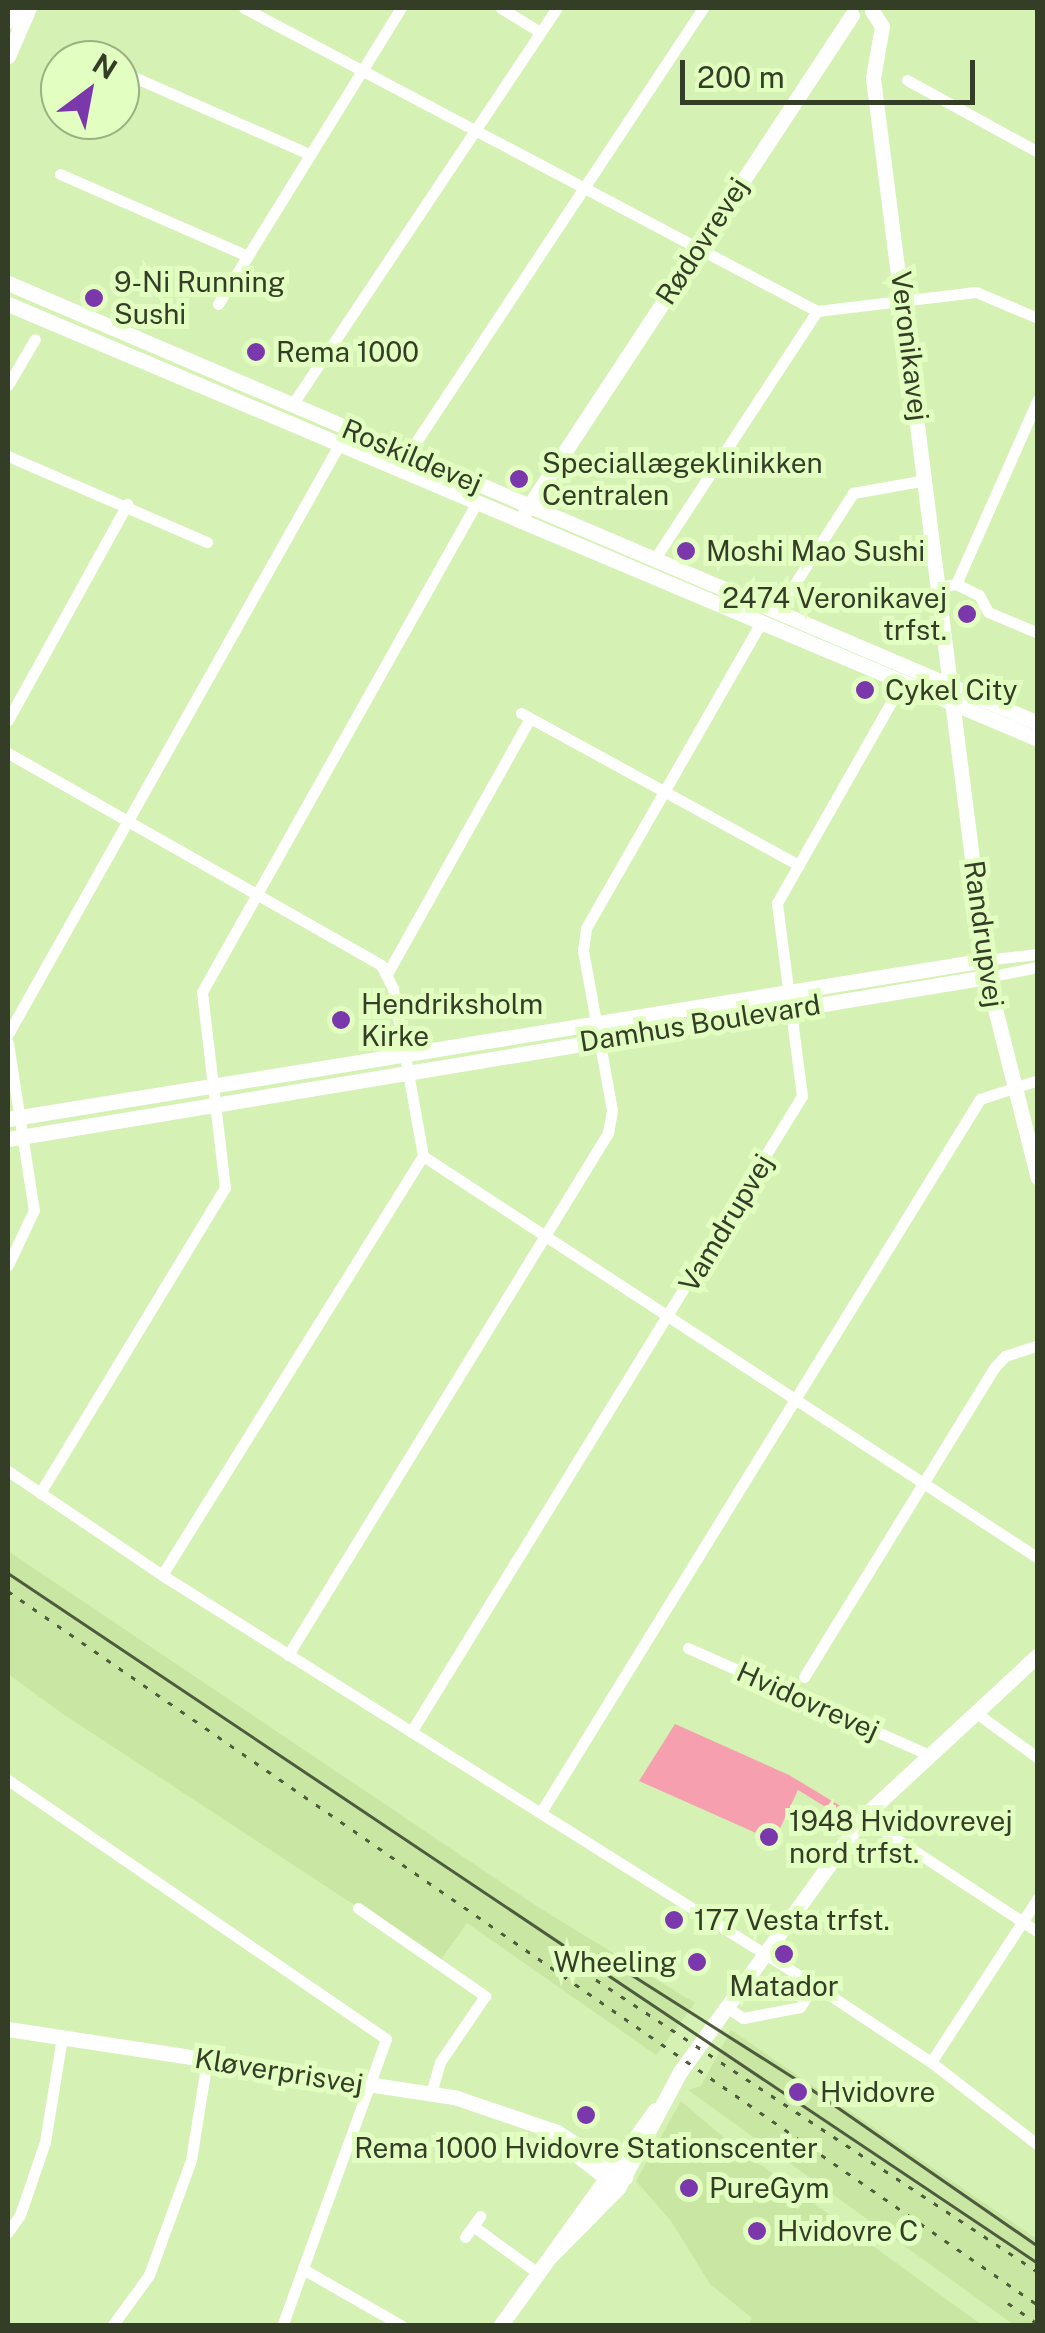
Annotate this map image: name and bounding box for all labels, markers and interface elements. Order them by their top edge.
north arrow [40,40,140,140]
scale bar [685,40,980,102]
text: N [87,46,123,86]
text: 200 m [697,59,785,95]
street label: Rødovrevej [649,171,755,311]
place label: 9-Ni Running Sushi [114,265,285,331]
street label: Veronikavej [884,269,936,423]
marker: 9-Ni Running Sushi [83,287,105,309]
place label: Rema 1000 [276,335,419,369]
marker: Rema 1000 [245,341,267,363]
street label: Roskildevej [337,412,487,500]
place label: Speciallægeklinikken Centralen [542,446,823,512]
marker: Speciallægeklinikken Centralen [506,466,532,492]
place label: Moshi Mao Sushi [706,534,925,568]
marker: Moshi Mao Sushi [675,540,697,562]
place label: 2474 Veronikavej trfst. [722,581,947,647]
marker: 2474 Veronikavej trfst. [956,603,978,625]
place label: Cykel City [885,673,1018,707]
marker: Cykel City [854,679,876,701]
street label: Randrupvej [957,858,1011,1010]
place label: Hendriksholm Kirke [361,987,543,1053]
street label: Damhus Boulevard [577,987,823,1059]
marker: Hendriksholm Kirke [330,1009,352,1031]
street label: Vamdrupvej [672,1148,780,1298]
street label: Hvidovrevej [732,1655,884,1747]
place label: 1948 Hvidovrevej nord trfst. [789,1804,1013,1870]
marker: 1948 Hvidovrevej nord trfst. [758,1826,780,1848]
place label: 177 Vesta trfst. [694,1903,890,1937]
marker: 177 Vesta trfst. [663,1909,685,1931]
marker: Matador [773,1943,795,1965]
place label: Wheeling [553,1945,677,1979]
marker: Wheeling [686,1951,708,1973]
place label: Matador [729,1969,839,2003]
street label: Kløverprisvej [192,2041,366,2101]
place label: Hvidovre [820,2075,935,2109]
marker: Hvidovre [785,2079,811,2105]
marker: Rema 1000 Hvidovre Stationscenter [575,2104,597,2126]
place label: Rema 1000 Hvidovre Stationscenter [354,2131,818,2165]
place label: PureGym [709,2171,829,2205]
marker: PureGym [678,2177,700,2199]
place label: Hvidovre C [777,2214,919,2248]
marker: Hvidovre C [746,2220,768,2242]

